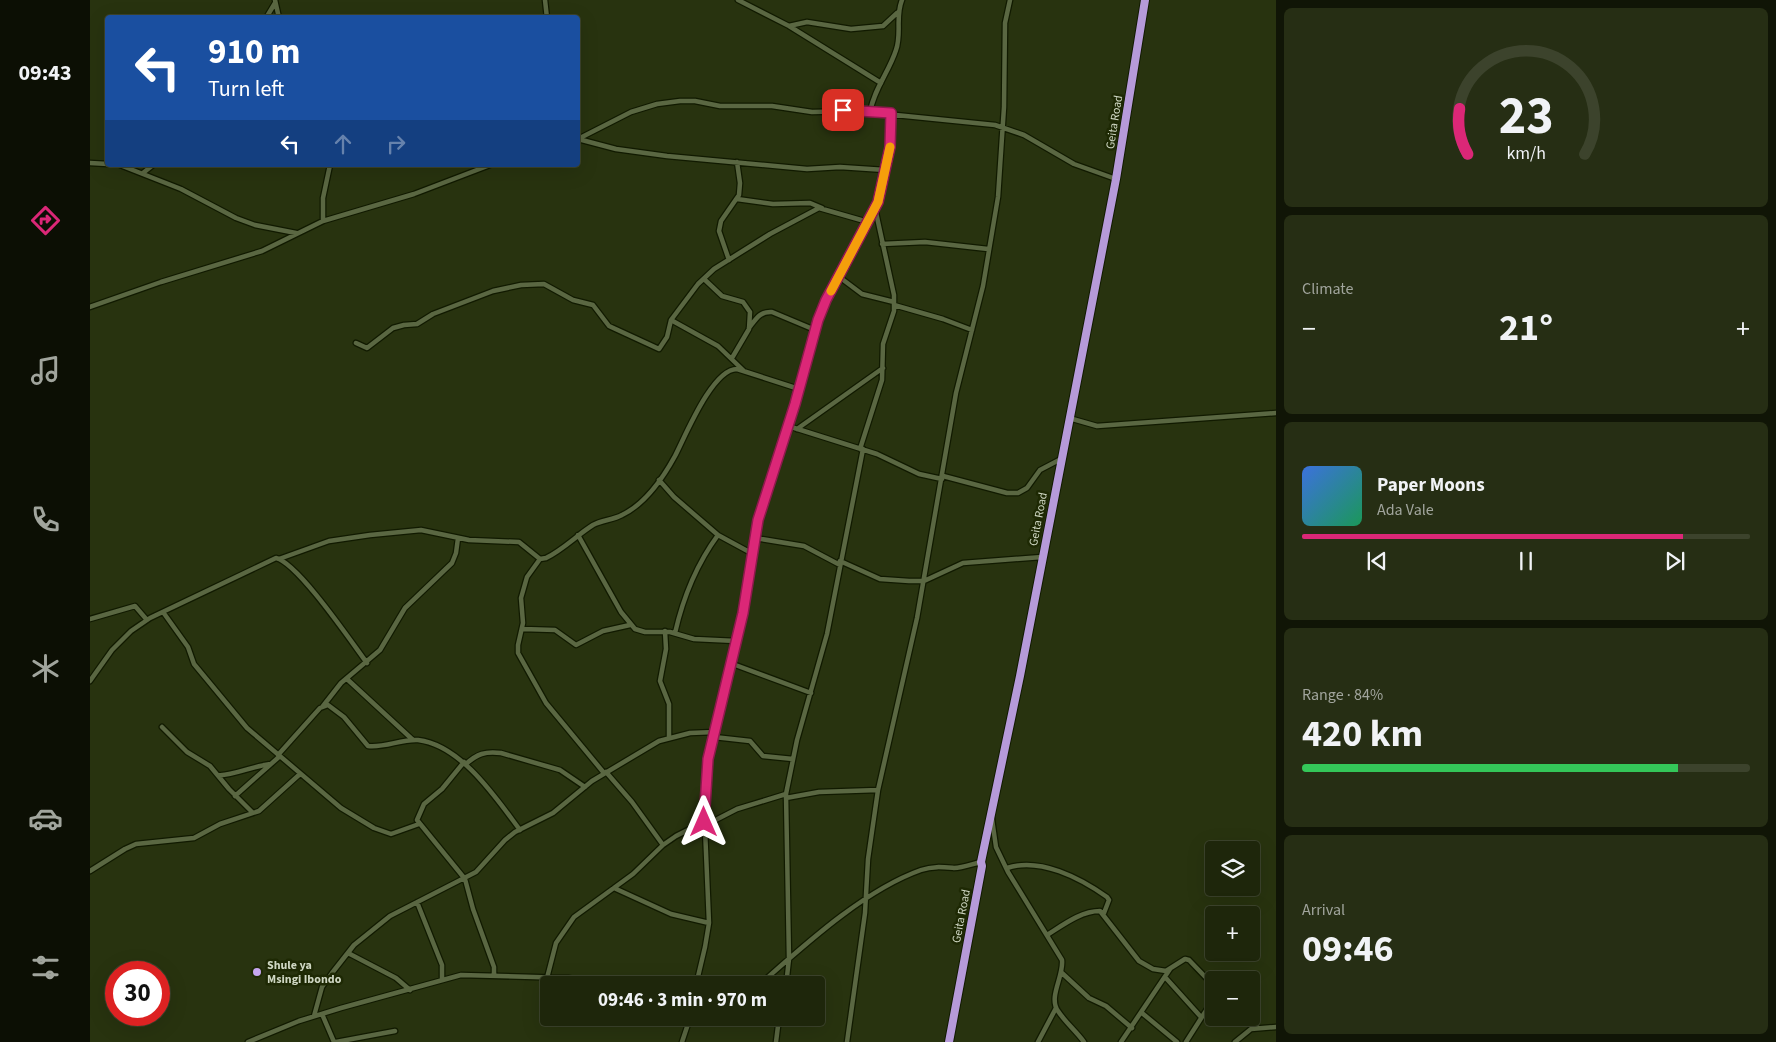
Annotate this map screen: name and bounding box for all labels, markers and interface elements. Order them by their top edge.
text: 910 m [208,27,300,77]
icon: left [125,35,190,100]
text: 09:43 [18,57,72,89]
text: Turn left [208,73,284,105]
text: 23 [1499,80,1553,154]
pin [822,89,864,131]
street label: Geita Road [1102,94,1127,150]
icon: arrive [829,96,857,124]
icon: left [276,130,304,158]
icon: ahead [329,130,357,158]
icon: right [382,130,410,158]
text: km/h [1506,141,1546,166]
icon: directions [28,203,63,238]
text: Climate [1302,278,1353,300]
text: 21° [1499,301,1553,355]
text: − [1302,309,1316,349]
text: + [1736,309,1750,349]
icon: music [28,353,63,388]
text: Paper Moons [1377,472,1485,499]
street label: Geita Road [1025,491,1052,547]
text: Ada Vale [1377,499,1434,521]
icon: phone [28,502,63,537]
icon: previous [1363,547,1391,575]
icon: pause [1512,547,1540,575]
icon: next [1661,547,1689,575]
icon: climate [28,651,63,686]
text: Range · 84% [1302,684,1383,706]
text: 420 km [1302,707,1423,761]
position arrow [677,795,729,847]
icon: car [28,801,63,836]
map controls [1205,841,1260,1026]
button: layers [1205,841,1260,896]
street label: Geita Road [948,888,975,944]
text: Arrival [1302,899,1345,921]
button: + [1205,906,1260,961]
text: 09:46 [1302,922,1394,976]
icon: filters [28,950,63,985]
place label: Shule ya Msingi Ibondo [267,957,342,988]
speed limit sign: 30 [105,961,170,1026]
marker: Shule ya Msingi Ibondo [251,966,263,978]
button: − [1205,971,1260,1026]
text: 09:46 · 3 min · 970 m [598,987,767,1014]

